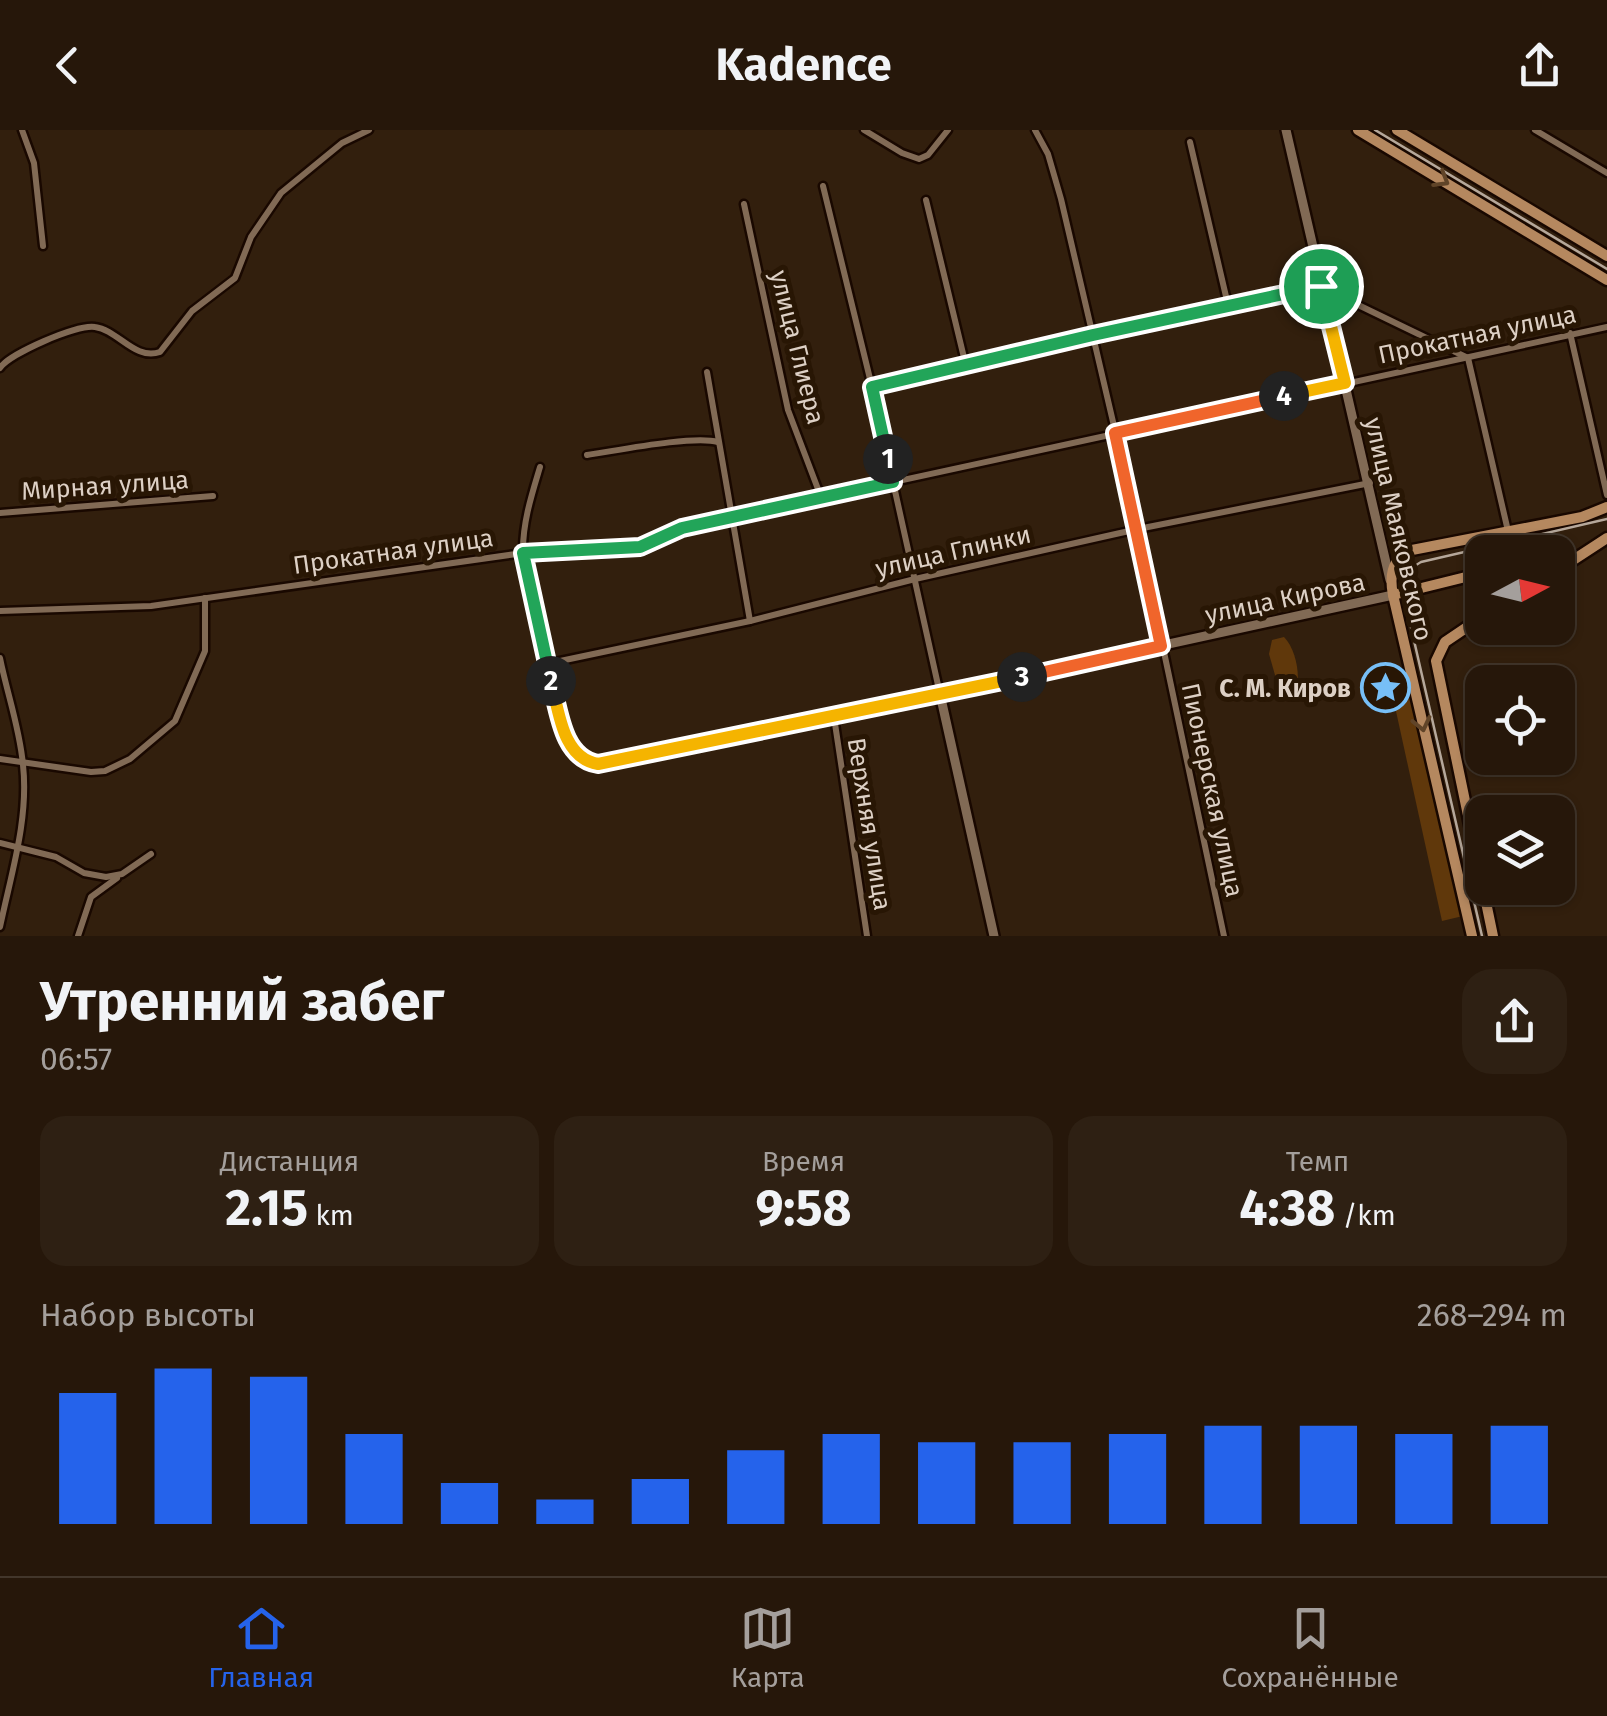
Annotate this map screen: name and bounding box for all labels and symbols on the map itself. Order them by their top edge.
one-way arrow [1431,168,1449,187]
pin [1279,244,1364,329]
street label: улица Глиера [763,267,831,427]
street label: Прокатная улица [1375,299,1579,371]
pin: 4 [1259,371,1309,421]
street label: улица Маяковского [1358,415,1438,644]
pin: 1 [863,434,913,484]
street label: Мирная улица [20,465,190,507]
street label: улица Глинки [873,520,1034,584]
street label: Прокатная улица [291,523,495,581]
north arrow [1465,535,1575,645]
street label: улица Кирова [1202,567,1368,631]
pin: 3 [997,652,1047,702]
pin: 2 [526,656,576,706]
place icon: С. М. Киров [1360,662,1412,714]
place label: С. М. Киров [1219,674,1351,704]
street label: Пионерская улица [1175,680,1249,900]
one-way arrow [1410,715,1431,732]
street label: Верхняя улица [841,736,897,913]

